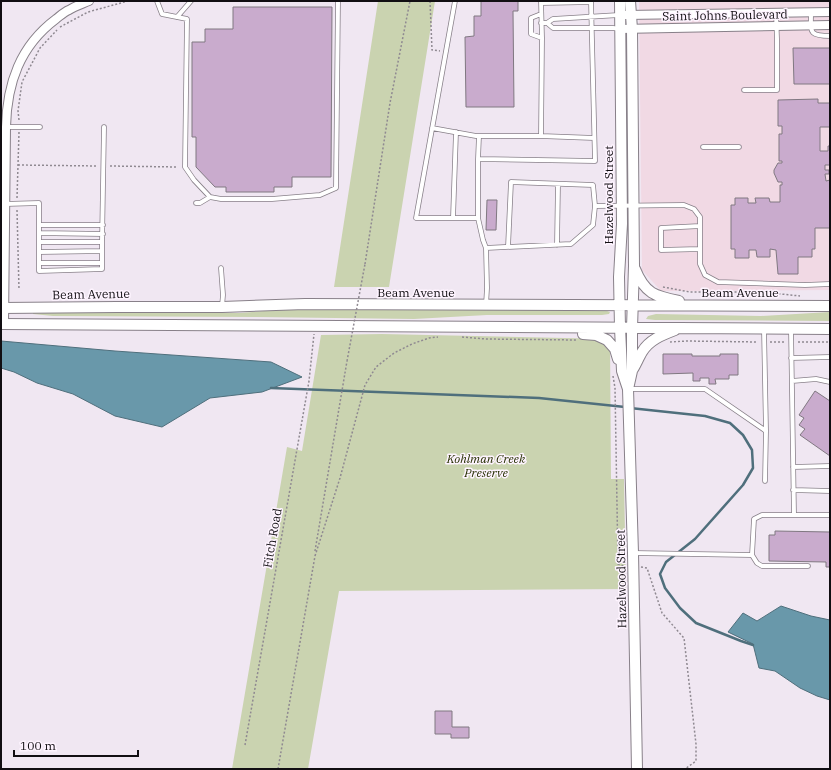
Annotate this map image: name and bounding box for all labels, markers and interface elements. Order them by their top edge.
street label: Saint Johns Boulevard [662,6,788,24]
street label: Hazelwood Street [601,146,616,244]
street label: Beam Avenue [377,285,455,300]
street label: Beam Avenue [701,285,779,300]
street label: Beam Avenue [52,286,130,302]
park label: Kohlman Creek Preserve [446,451,526,480]
street label: Fitch Road [259,507,285,569]
street label: Hazelwood Street [613,529,629,629]
scale bar [14,732,138,758]
text: 100 m [20,738,56,753]

